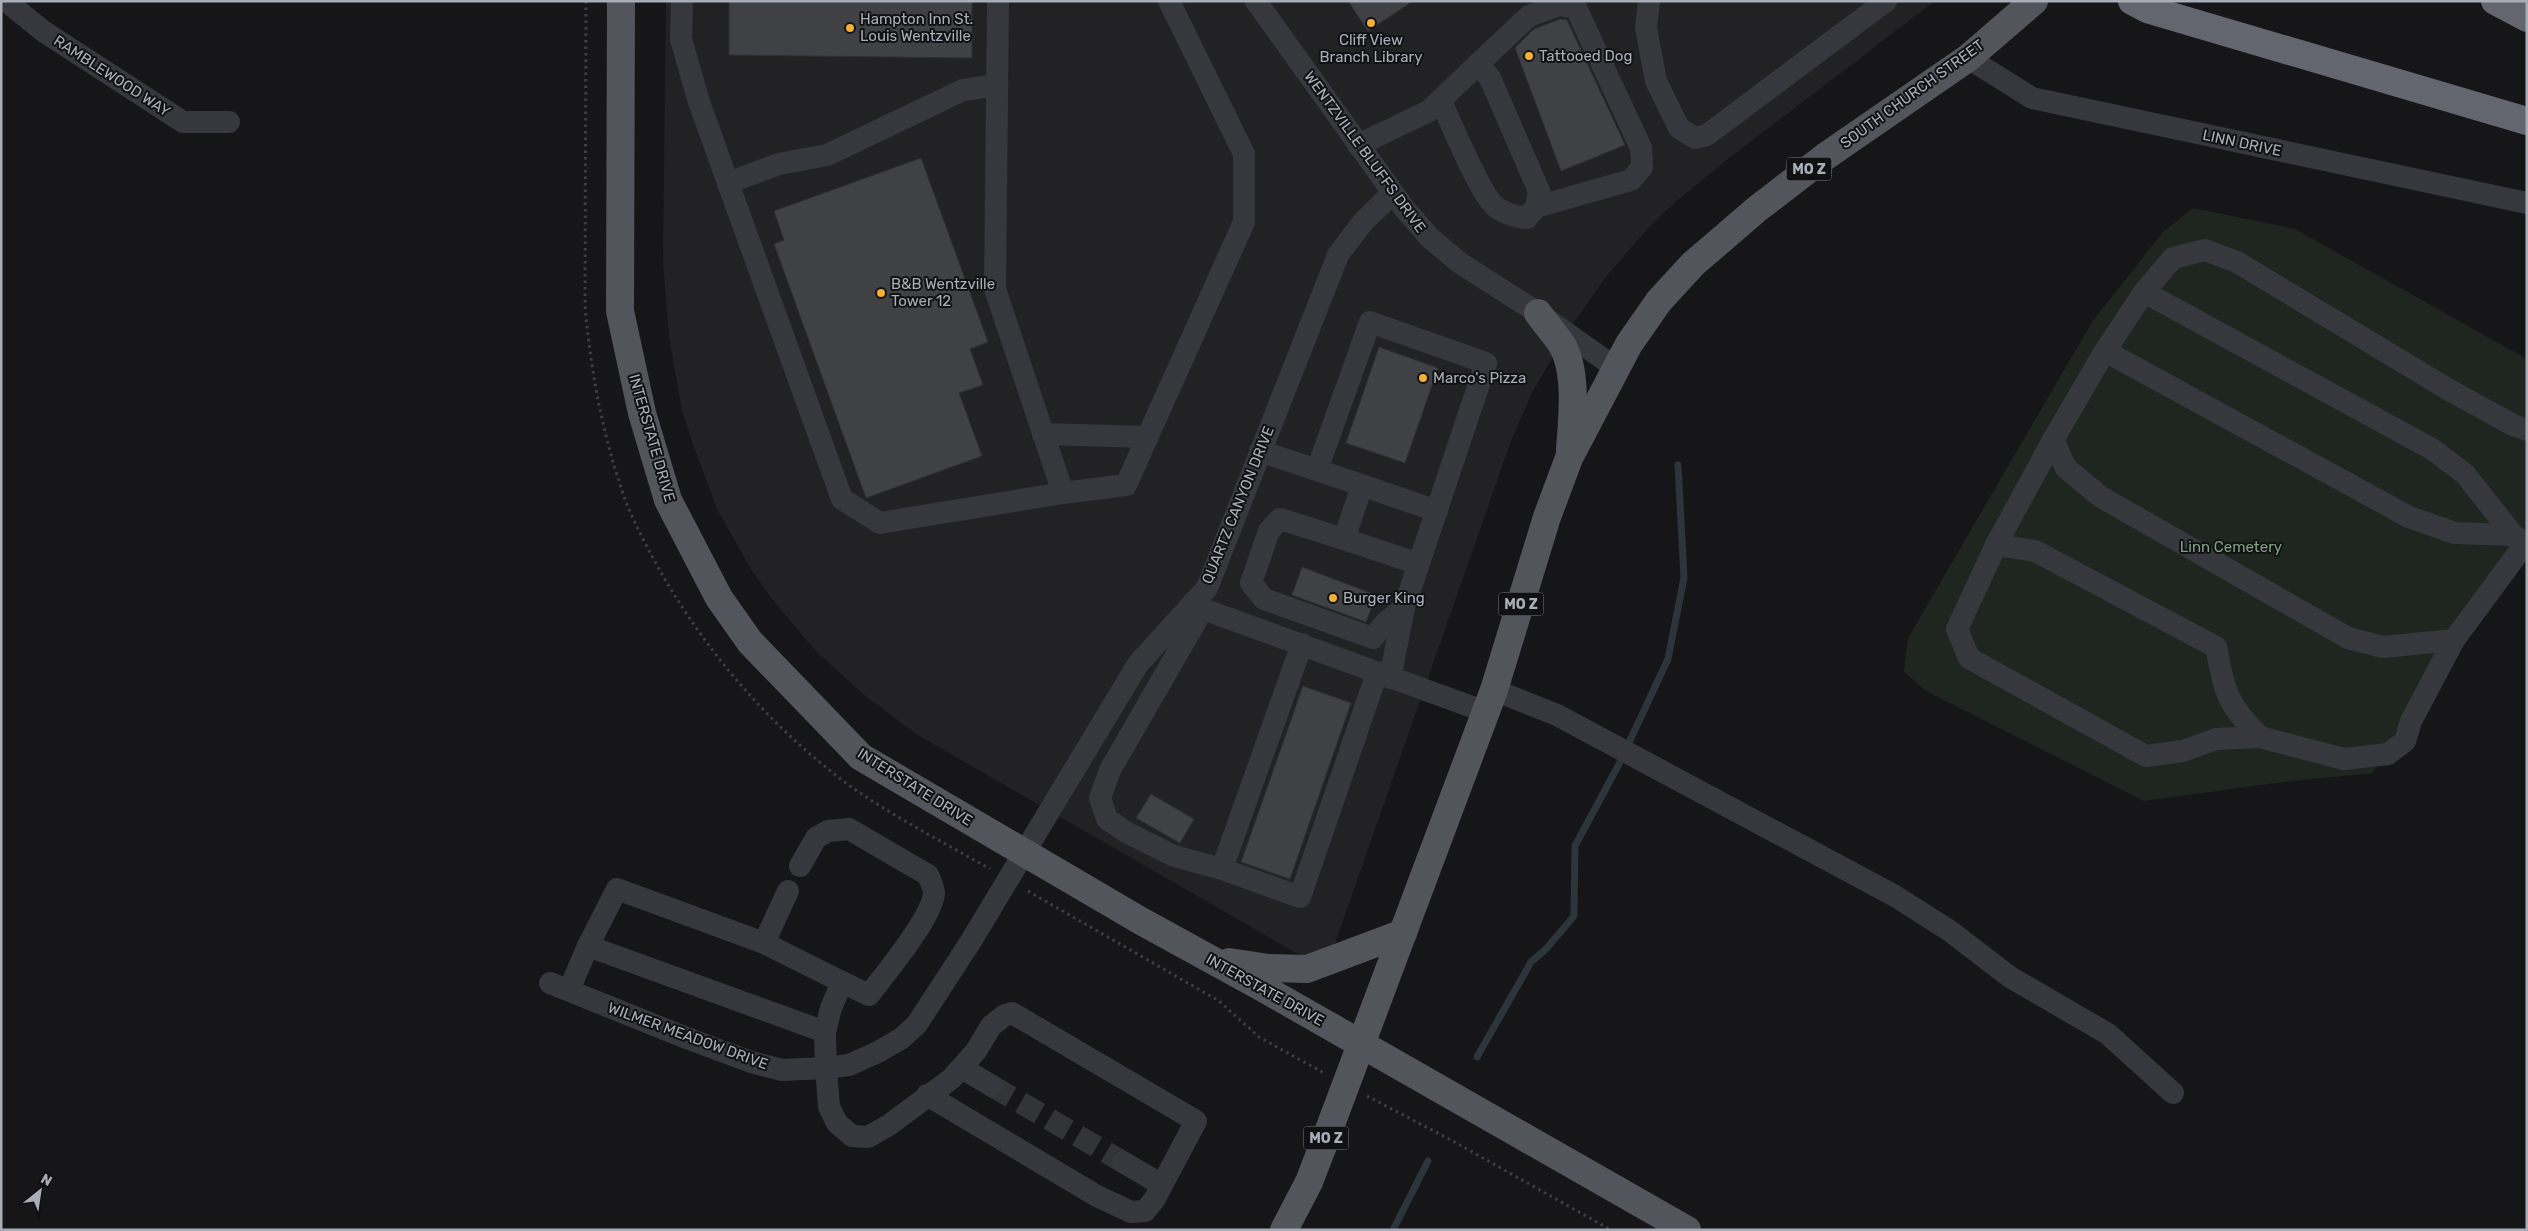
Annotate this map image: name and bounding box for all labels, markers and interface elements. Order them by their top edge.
place label: Hampton Inn St. Louis Wentzville [860,10,973,45]
marker: Cliff View Branch Library [1365,17,1377,29]
marker: Hampton Inn St. Louis Wentzville [844,22,856,34]
place label: Cliff View Branch Library [1320,31,1422,66]
street label: RAMBLEWOOD WAY [50,32,174,121]
street label: SOUTH CHURCH STREET [1837,36,1988,152]
place label: Tattooed Dog [1539,47,1632,65]
marker: Tattooed Dog [1523,50,1535,62]
street label: WENTZVILLE BLUFFS DRIVE [1300,68,1430,236]
street label: LINN DRIVE [2201,126,2283,160]
road number: MO Z [1786,157,1832,180]
place label: B&B Wentzville Tower 12 [891,275,995,310]
marker: B&B Wentzville Tower 12 [875,287,887,299]
place label: Marco's Pizza [1433,369,1526,387]
street label: INTERSTATE DRIVE [625,372,679,504]
marker: Marco's Pizza [1417,372,1429,384]
street label: QUARTZ CANYON DRIVE [1198,423,1278,587]
park label: Linn Cemetery [2180,538,2282,556]
place label: Burger King [1343,589,1425,607]
marker: Burger King [1327,592,1339,604]
road number: MO Z [1498,592,1544,616]
street label: INTERSTATE DRIVE [854,744,976,830]
street label: INTERSTATE DRIVE [1203,950,1327,1030]
street label: WILMER MEADOW DRIVE [605,999,771,1073]
road number: MO Z [1304,1126,1348,1150]
north arrow [15,1166,65,1216]
text: N [38,1170,55,1190]

